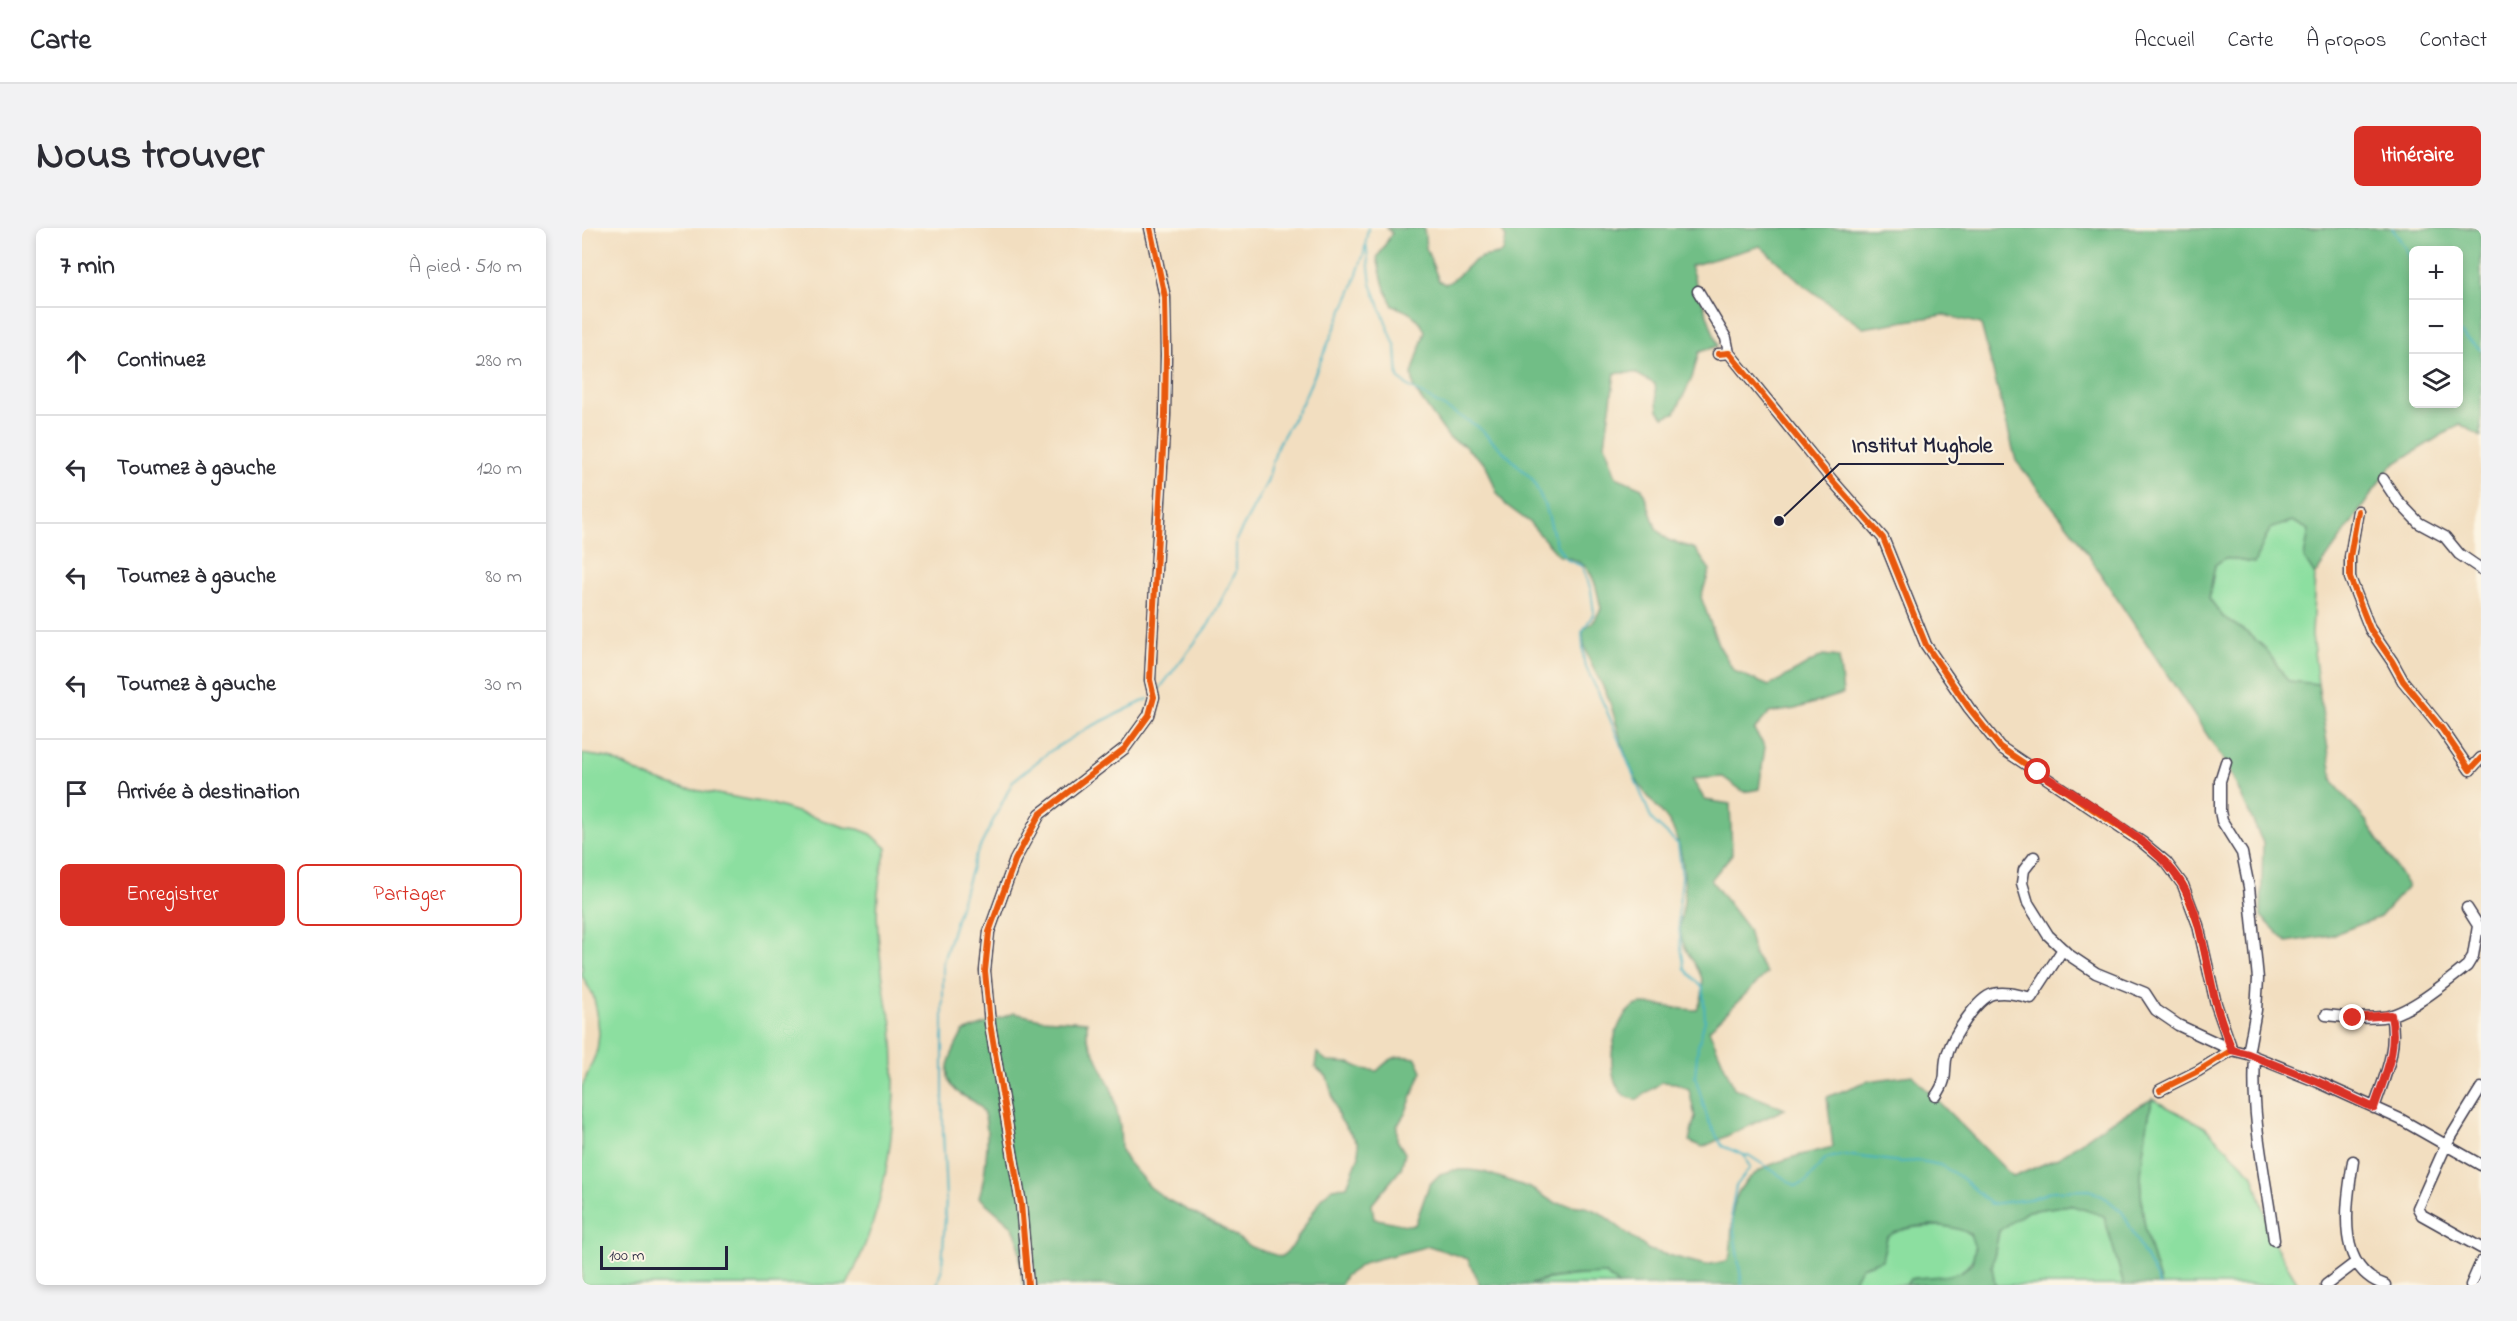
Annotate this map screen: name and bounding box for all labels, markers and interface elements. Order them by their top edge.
text: Carte [30,21,91,62]
text: Accueil [2134,26,2195,56]
text: Carte [2228,26,2273,56]
text: À propos [2306,26,2386,56]
text: Contact [2419,26,2487,56]
text: Nous trouver [36,126,264,187]
button: Itinéraire [2354,126,2481,186]
map controls [2409,246,2463,408]
button: + [2409,246,2463,300]
text: 7 min [60,248,115,286]
text: À pied · 510 m [409,253,522,282]
button: − [2409,300,2463,354]
icon: ahead [60,345,93,378]
text: Continuez [117,345,205,377]
text: 280 m [475,347,522,376]
button: layers [2409,354,2463,408]
callout: Institut Mughole [1839,424,2004,464]
text: Institut Mughole [1851,431,1994,464]
icon: left [60,453,93,486]
text: Tournez à gauche [117,453,276,485]
text: 120 m [477,455,522,484]
icon: left [60,561,93,594]
text: Tournez à gauche [117,561,276,593]
text: 80 m [485,563,522,592]
icon: left [60,669,93,702]
text: Tournez à gauche [117,669,276,701]
text: 30 m [485,671,522,700]
route start [2024,758,2050,784]
icon: arrive [60,777,93,810]
text: Arrivée à destination [117,777,300,809]
button: Enregistrer [60,864,285,926]
button: Partager [297,864,522,926]
route end [2339,1004,2365,1030]
scale bar [600,1243,728,1270]
text: 100 m [609,1244,644,1268]

